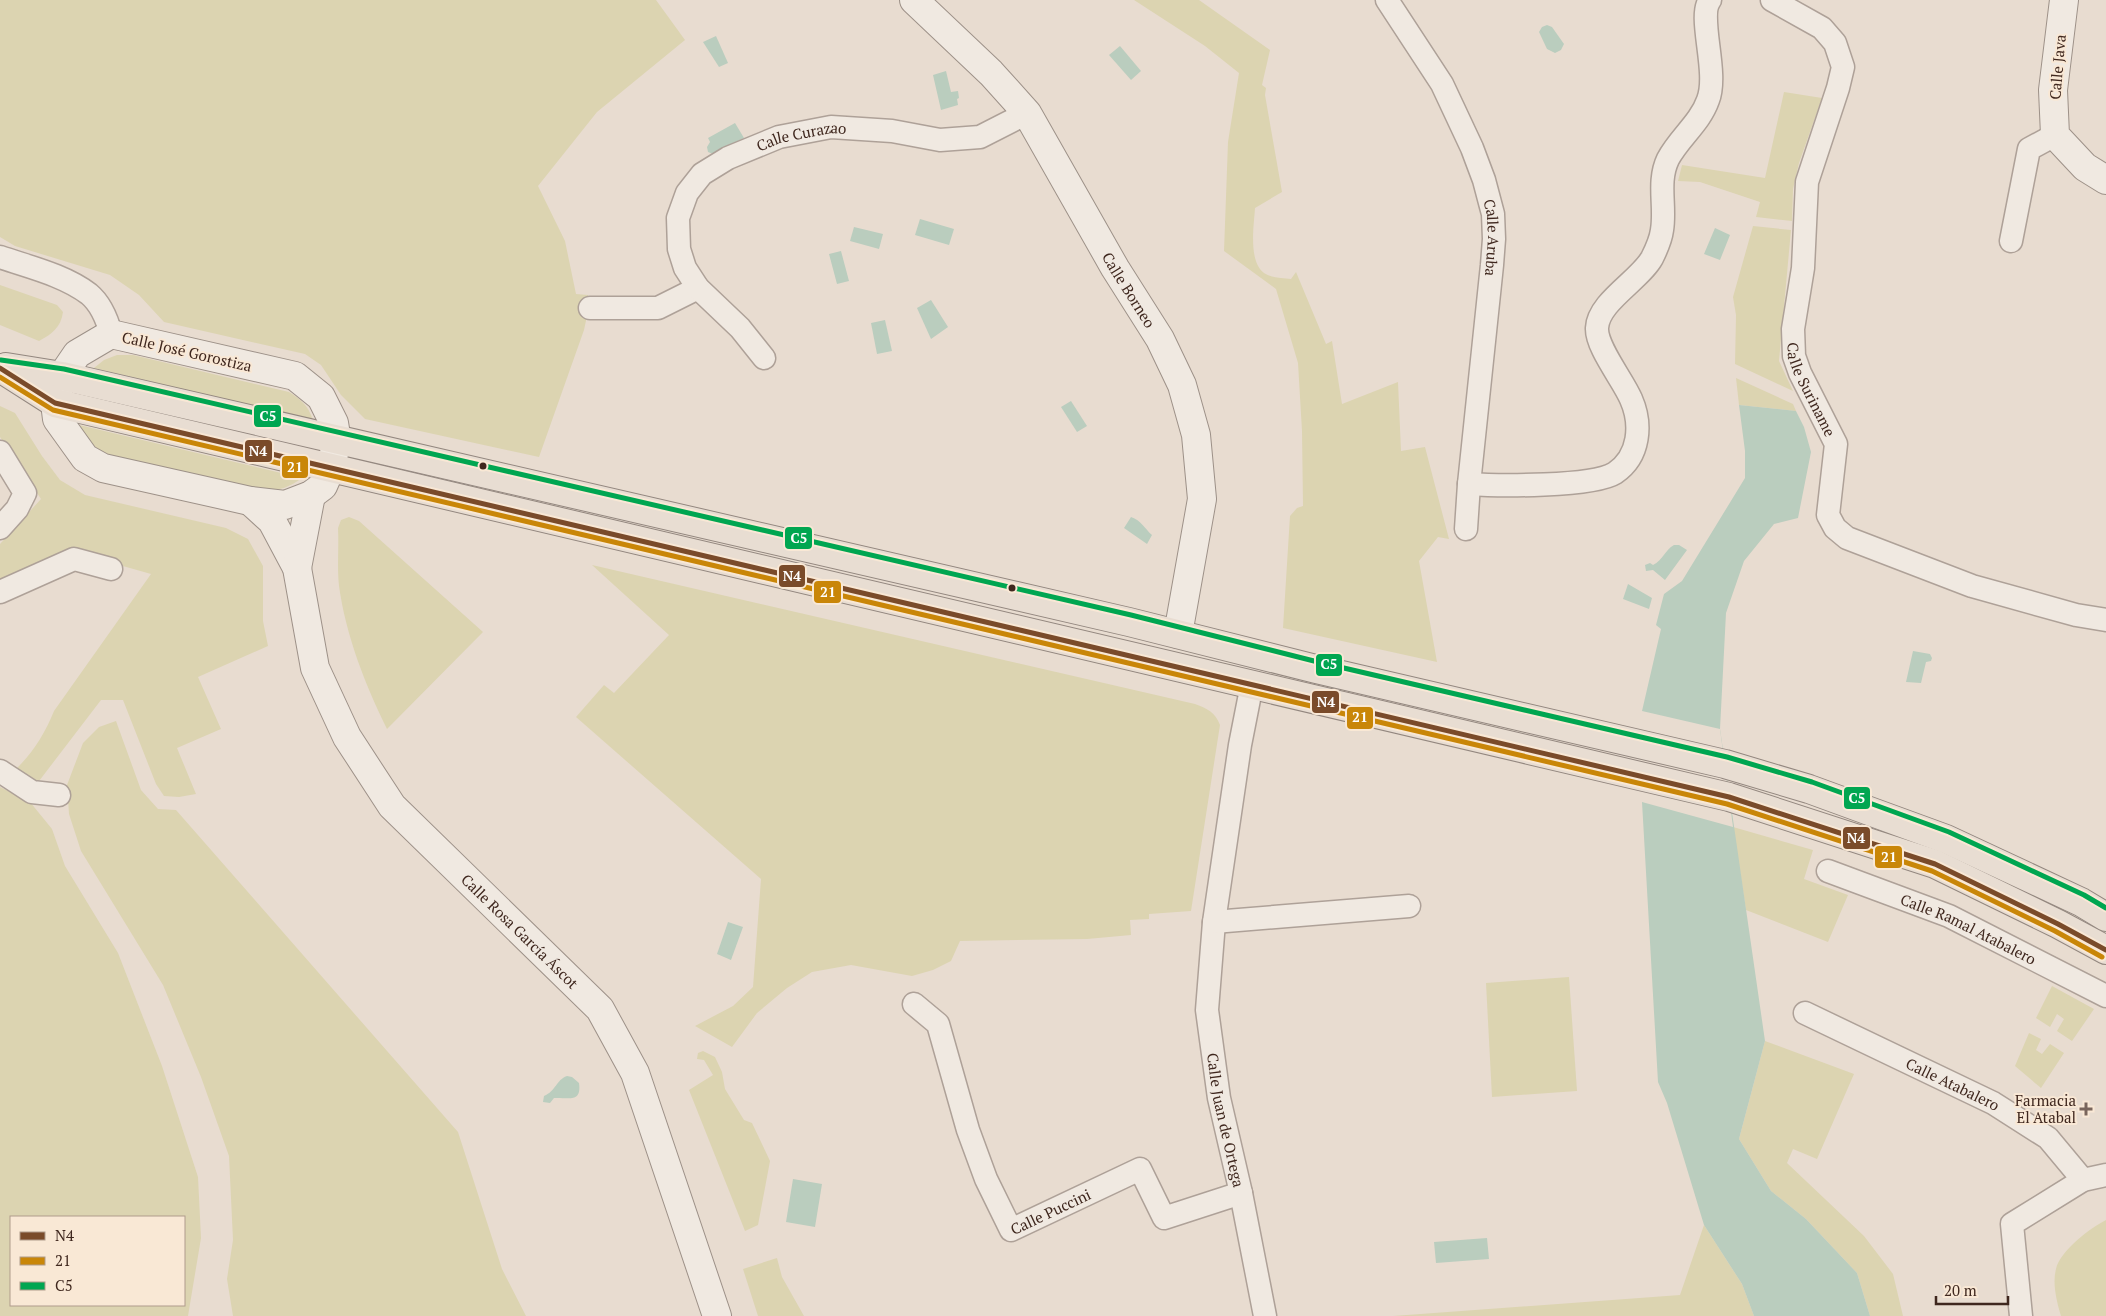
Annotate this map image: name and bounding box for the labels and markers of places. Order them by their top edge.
unlabelled marker [478,461,488,471]
unlabelled marker [1007,583,1017,593]
place label: Farmacia El Atabal [2015,1090,2076,1127]
marker: Farmacia El Atabal [2080,1103,2092,1115]

